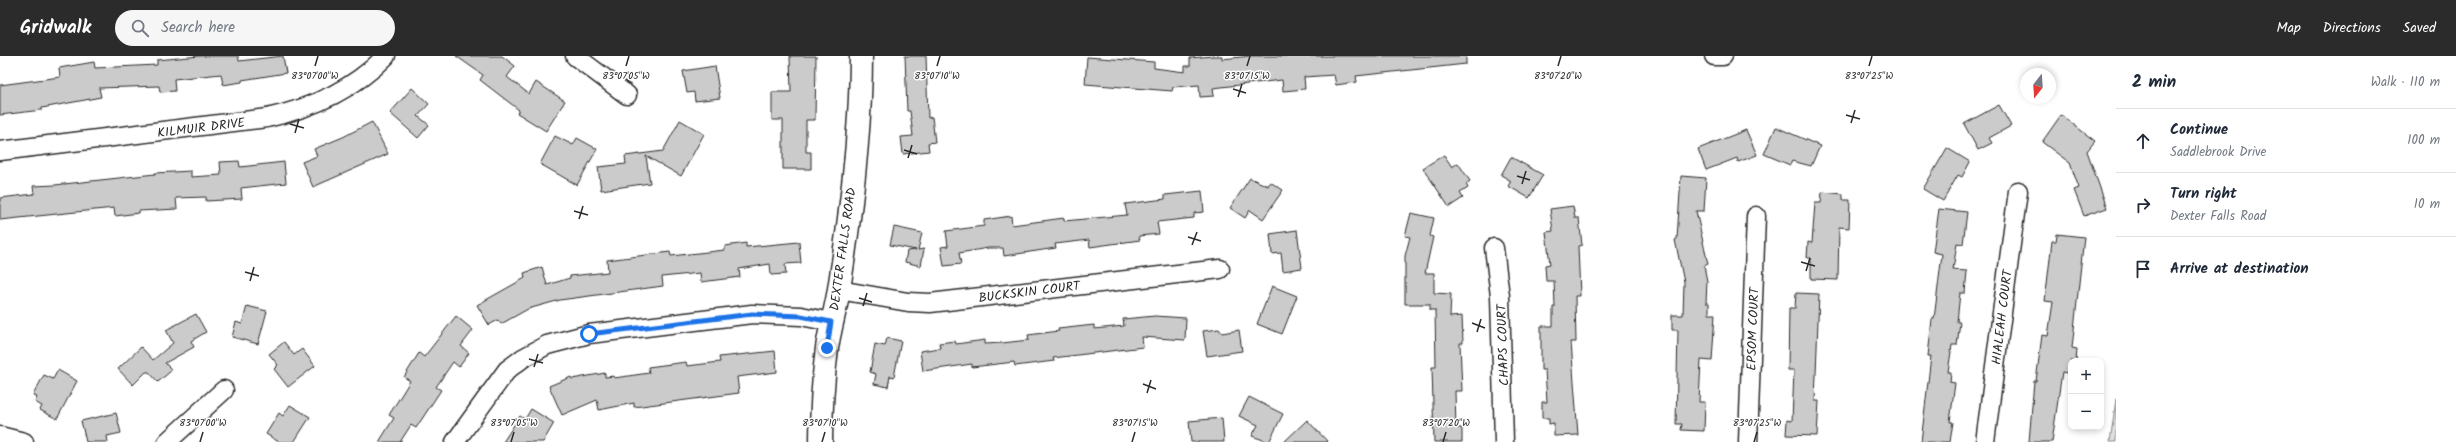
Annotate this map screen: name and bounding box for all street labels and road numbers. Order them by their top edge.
street label: KILMUIR DRIVE [156,113,247,144]
street label: DEXTER FALLS ROAD [824,186,863,312]
street label: HIALEAH COURT [1986,268,2019,366]
street label: BUCKSKIN COURT [977,276,1082,309]
street label: EPSOM COURT [1742,286,1765,371]
street label: CHAPS COURT [1492,303,1515,386]

